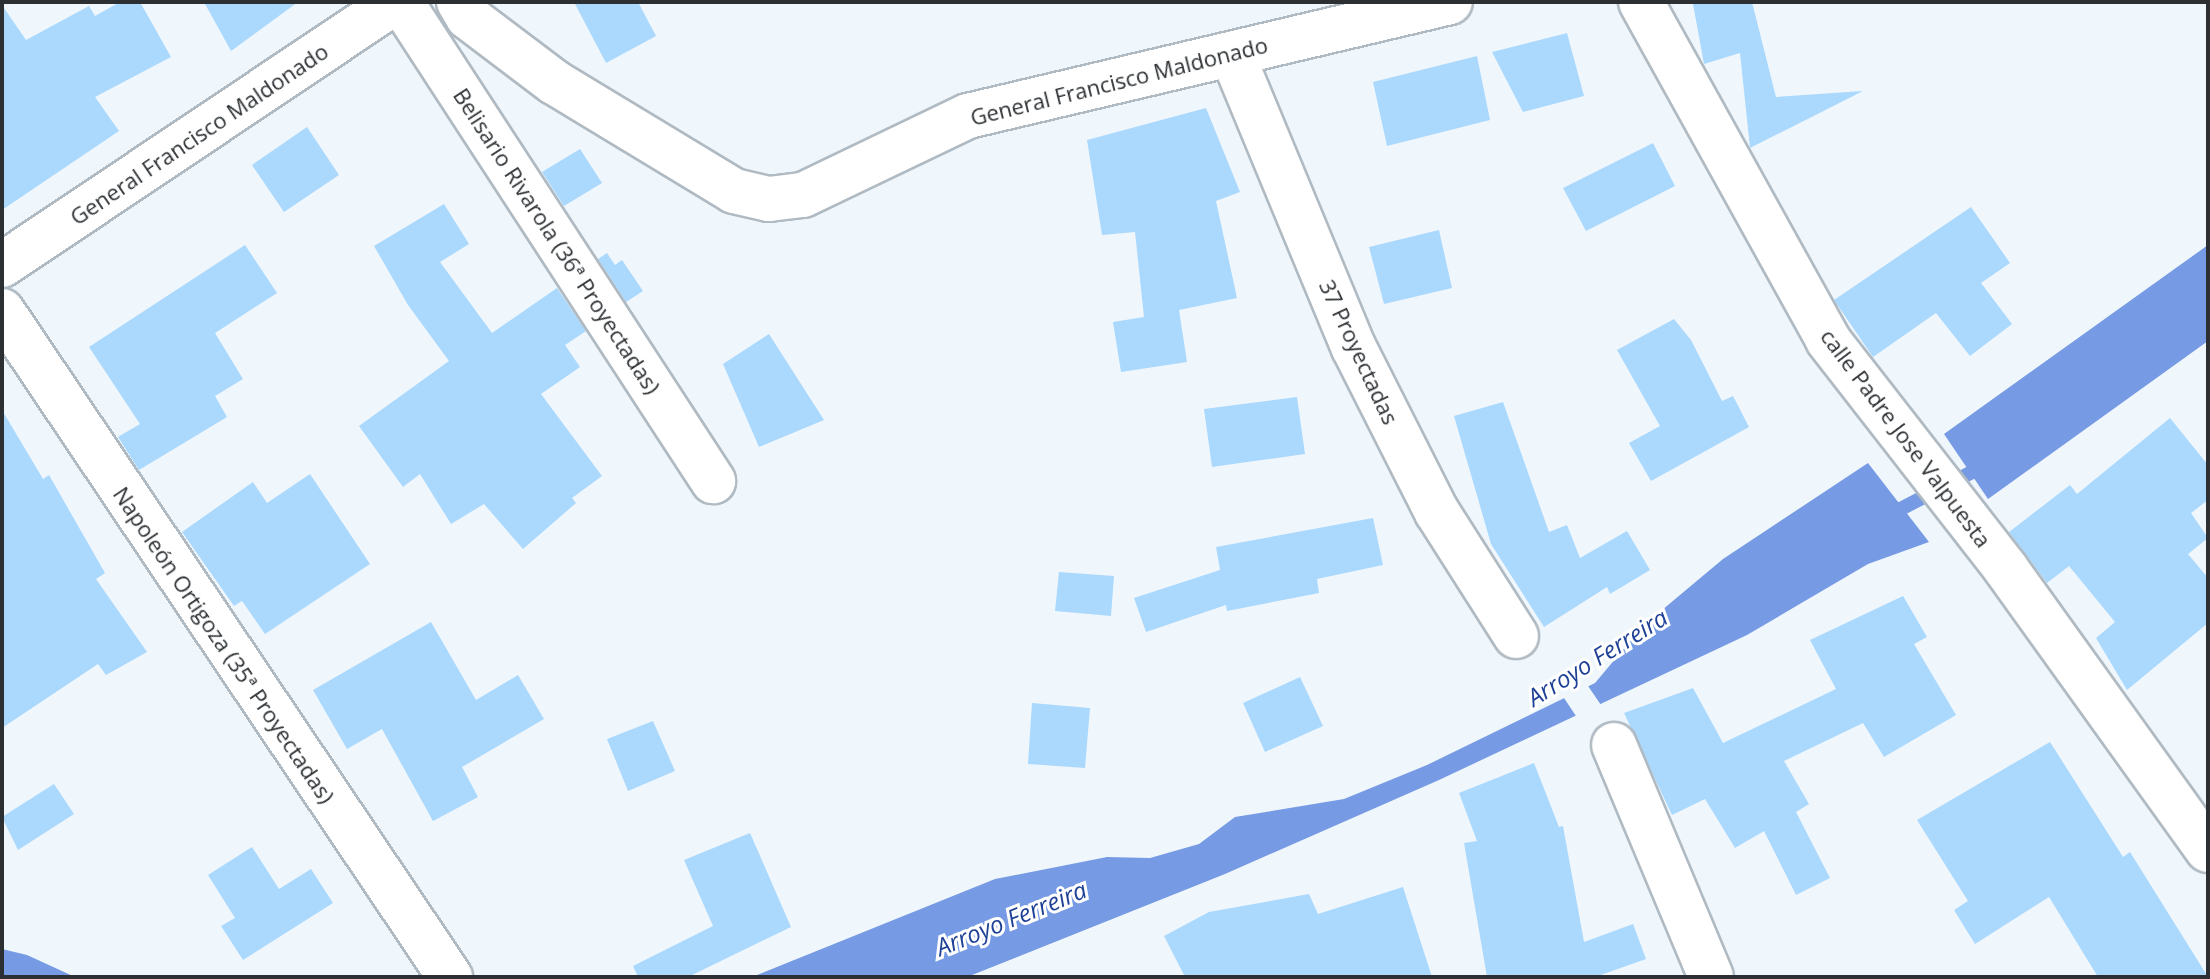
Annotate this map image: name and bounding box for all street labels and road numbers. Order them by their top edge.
street label: General Francisco Maldonado [968,31,1270,131]
street label: General Francisco Maldonado [65,38,333,230]
street label: Belisario Rivarola (36ª Proyectadas) [448,83,666,399]
street label: 37 Proyectadas [1314,276,1404,428]
street label: calle Padre Jose Valpuesta [1815,324,1997,552]
street label: Napoleón Ortigoza (35ª Proyectadas) [108,482,340,808]

